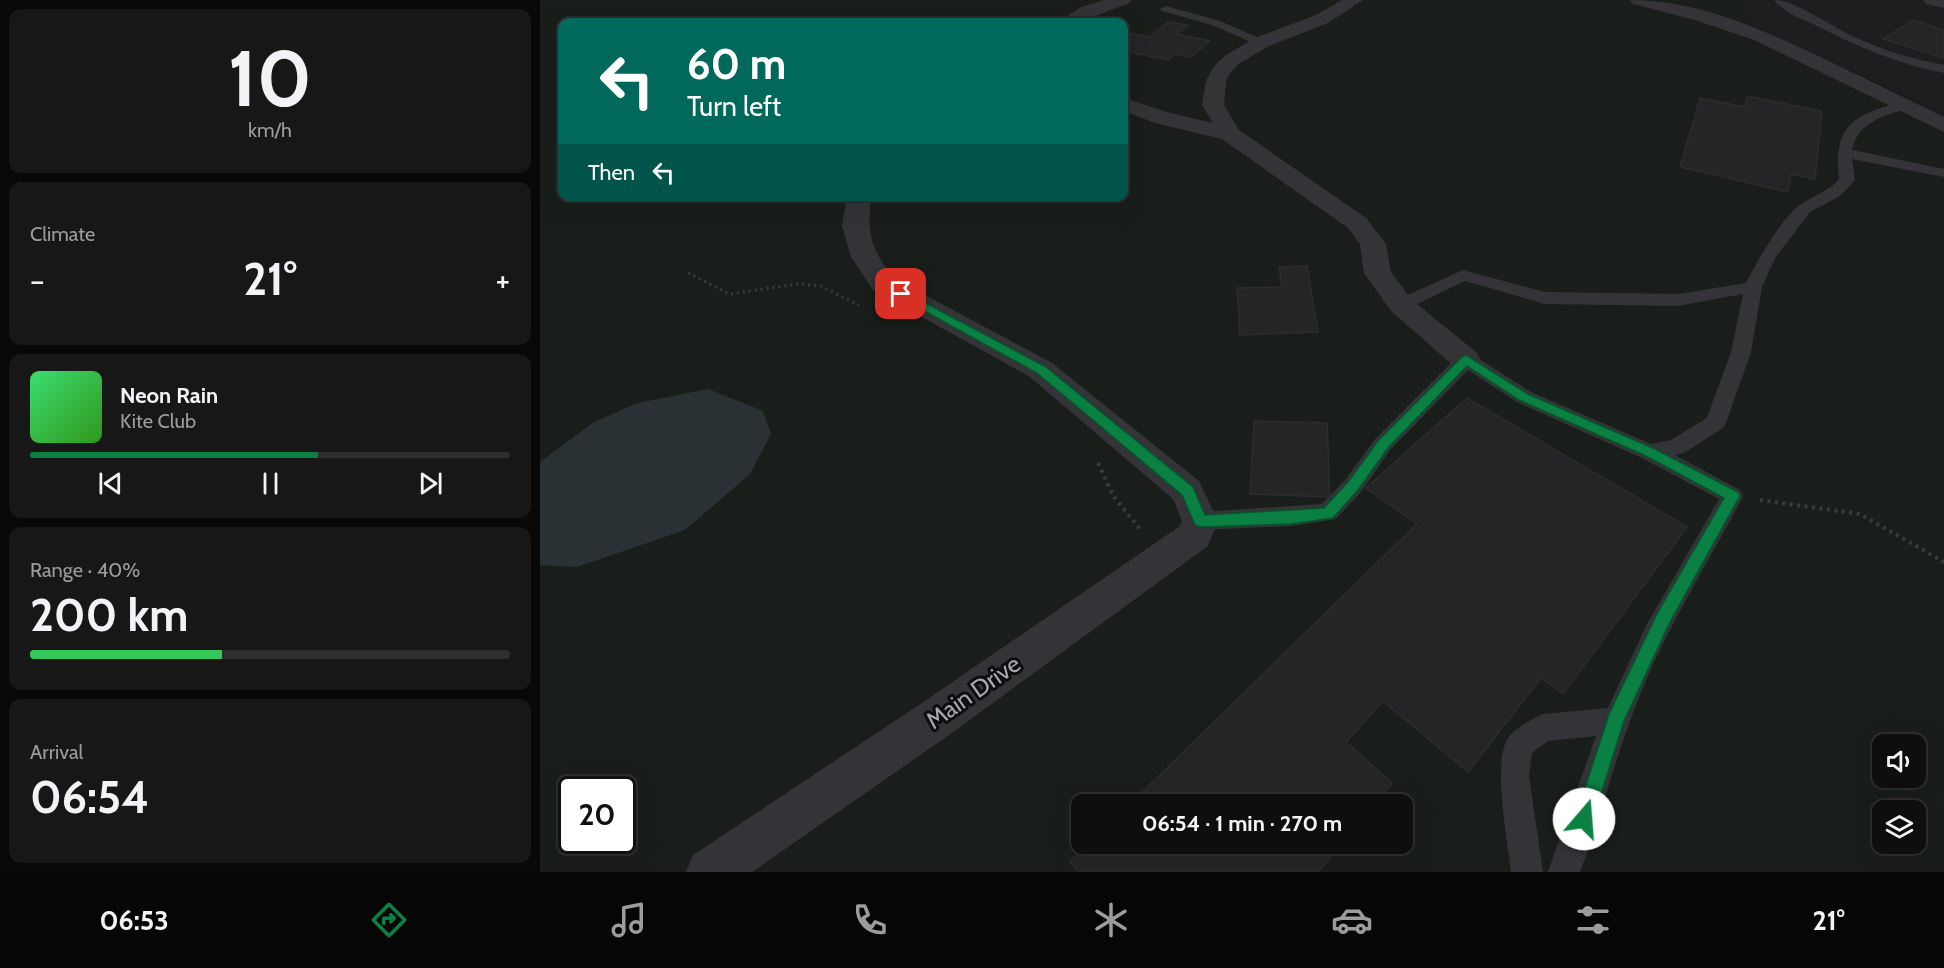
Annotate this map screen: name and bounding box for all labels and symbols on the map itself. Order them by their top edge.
pin [875,268,926,319]
street label: Main Drive [920,649,1026,735]
speed limit sign: 20 [558,776,636,854]
position arrow [1552,787,1616,851]

